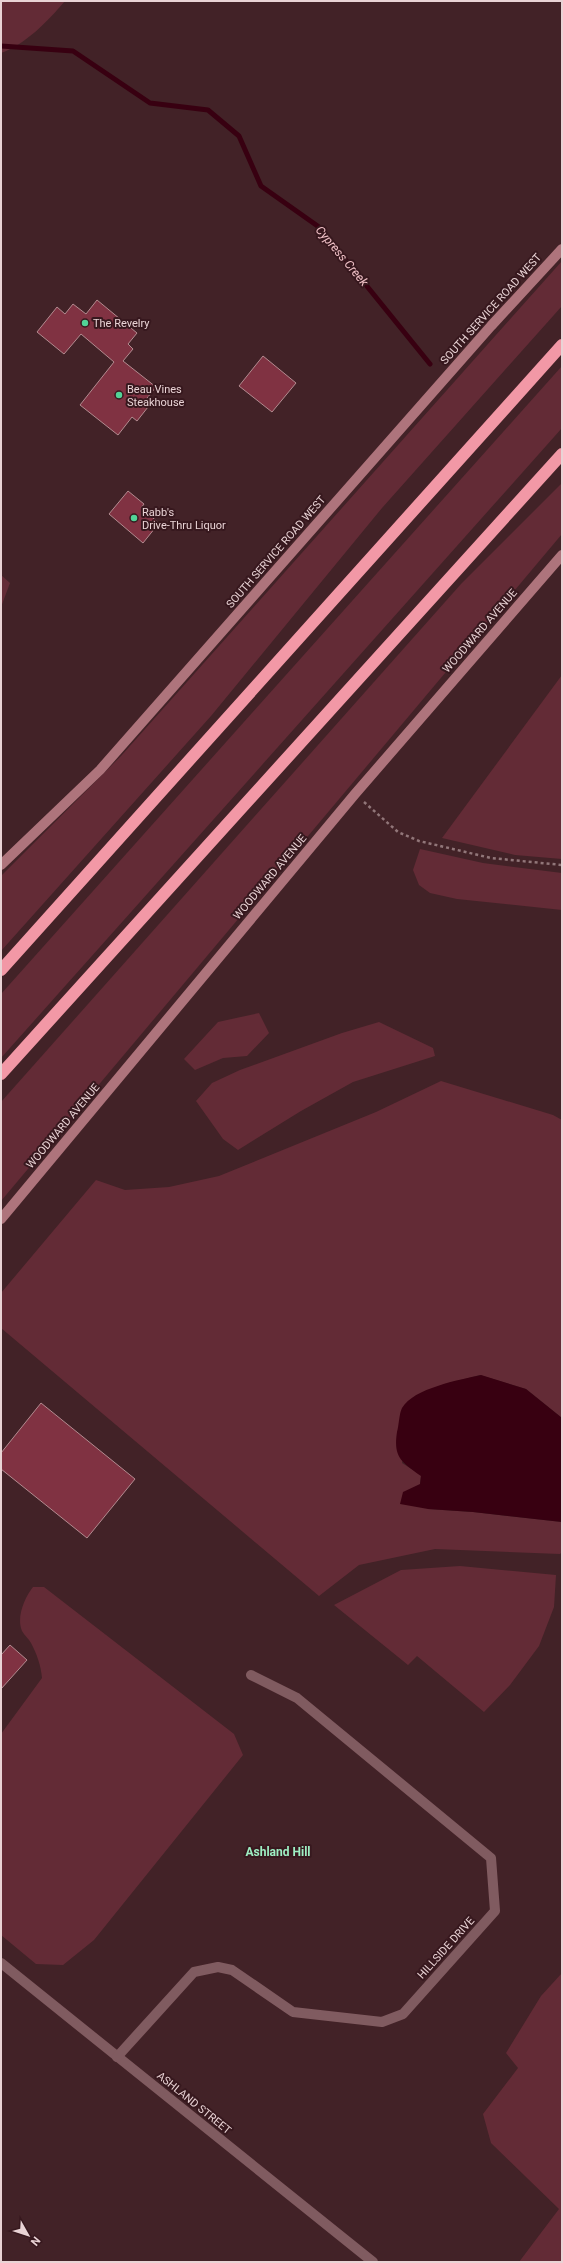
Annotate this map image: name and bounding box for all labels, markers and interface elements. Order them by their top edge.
water label: Cypress Creek [313,223,372,290]
street label: SOUTH SERVICE ROAD WEST [438,251,544,367]
place label: The Revelry [93,317,150,330]
marker: The Revelry [80,318,90,328]
place label: Beau Vines Steakhouse [127,383,185,409]
marker: Beau Vines Steakhouse [114,390,124,400]
street label: SOUTH SERVICE ROAD WEST [224,493,329,611]
place label: Rabb's Drive-Thru Liquor [142,506,226,532]
marker: Rabb's Drive-Thru Liquor [129,513,139,523]
street label: WOODWARD AVENUE [440,586,520,676]
street label: WOODWARD AVENUE [231,832,309,922]
street label: WOODWARD AVENUE [24,1081,102,1171]
district label: Ashland Hill [245,1845,311,1859]
street label: HILLSIDE DRIVE [415,1914,477,1982]
street label: ASHLAND STREET [154,2069,234,2137]
north arrow [8,2215,48,2255]
text: N [28,2234,43,2248]

